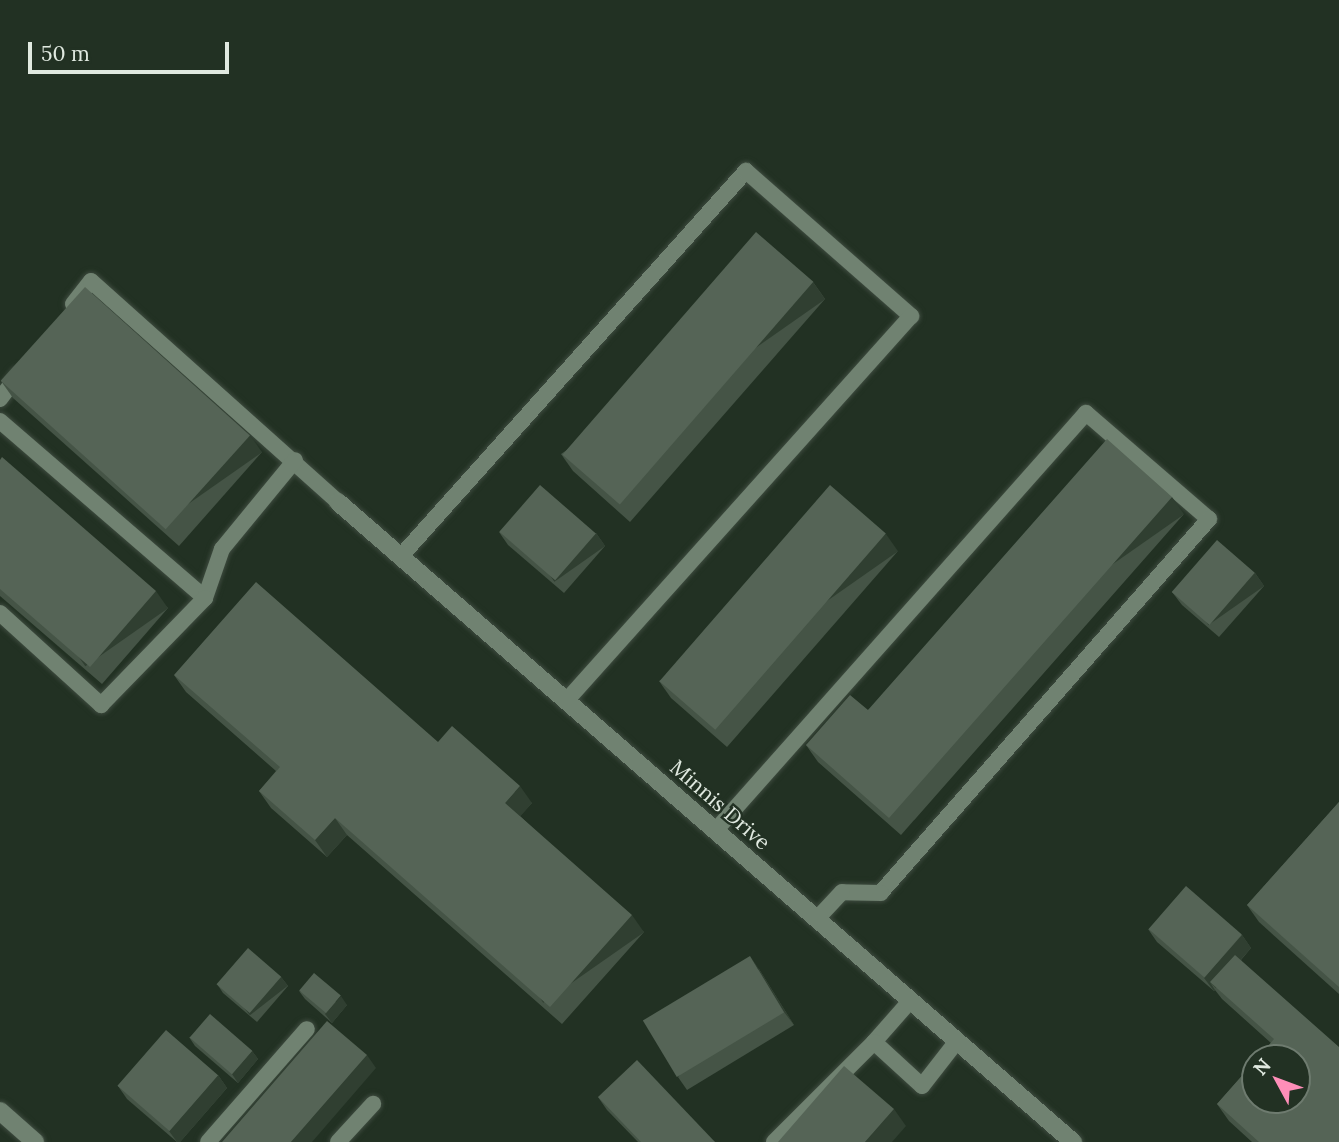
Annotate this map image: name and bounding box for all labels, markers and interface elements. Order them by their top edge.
scale bar [32,28,233,72]
text: 50 m [41,40,90,67]
street label: Minnis Drive [665,755,775,855]
north arrow [1241,1044,1311,1114]
text: N [1248,1053,1276,1080]

